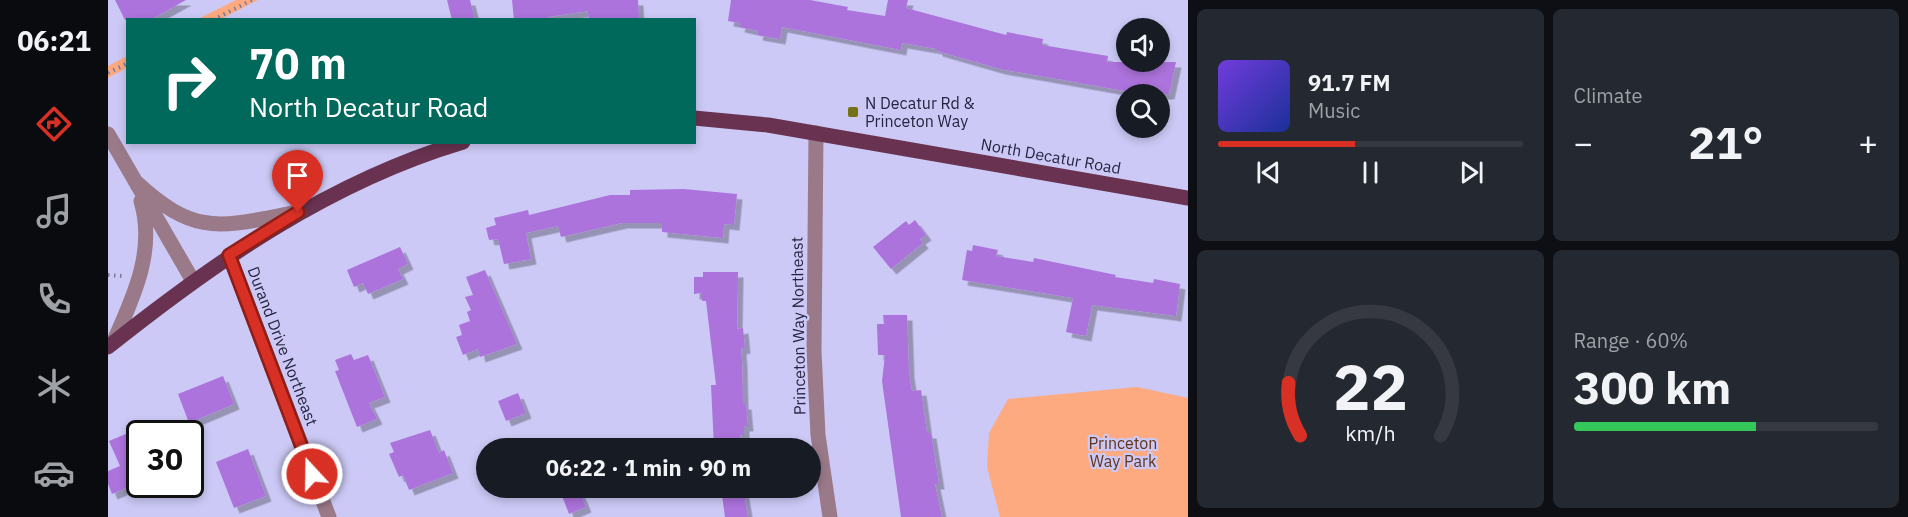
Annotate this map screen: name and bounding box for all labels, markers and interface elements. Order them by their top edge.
map controls [1116,18,1170,138]
button: sound [1116,18,1170,72]
text: 06:21 [17,23,91,58]
text: 70 m [249,36,347,91]
icon: right [150,42,228,120]
text: 91.7 FM [1308,68,1391,97]
text: Climate [1574,82,1642,109]
button: search [1116,84,1170,138]
text: North Decatur Road [249,89,489,124]
place label: N Decatur Rd & Princeton Way [865,93,975,131]
text: Music [1308,97,1360,124]
icon: directions [33,103,75,145]
marker: N Decatur Rd & Princeton Way [846,105,860,119]
text: 21° [1688,113,1763,171]
text: − [1574,121,1593,164]
text: + [1858,121,1878,164]
street label: North Decatur Road [979,134,1123,178]
pin [272,150,323,212]
icon: previous [1252,156,1285,189]
icon: pause [1354,156,1387,189]
icon: next [1455,156,1488,189]
icon: arrive [281,159,314,192]
icon: music [33,190,75,232]
street label: Princeton Way Northeast [786,237,810,415]
street label: Durand Drive Northeast [243,264,323,428]
icon: phone [33,278,75,320]
text: Range · 60% [1574,327,1688,354]
text: 22 [1333,346,1408,427]
text: 300 km [1574,358,1731,416]
icon: climate [33,365,75,407]
text: km/h [1345,419,1395,447]
speed limit sign: 30 [126,420,204,498]
park label: Princeton Way Park [1089,433,1157,471]
position arrow [280,442,344,506]
icon: car [33,452,75,494]
text: 06:22 · 1 min · 90 m [546,453,751,482]

